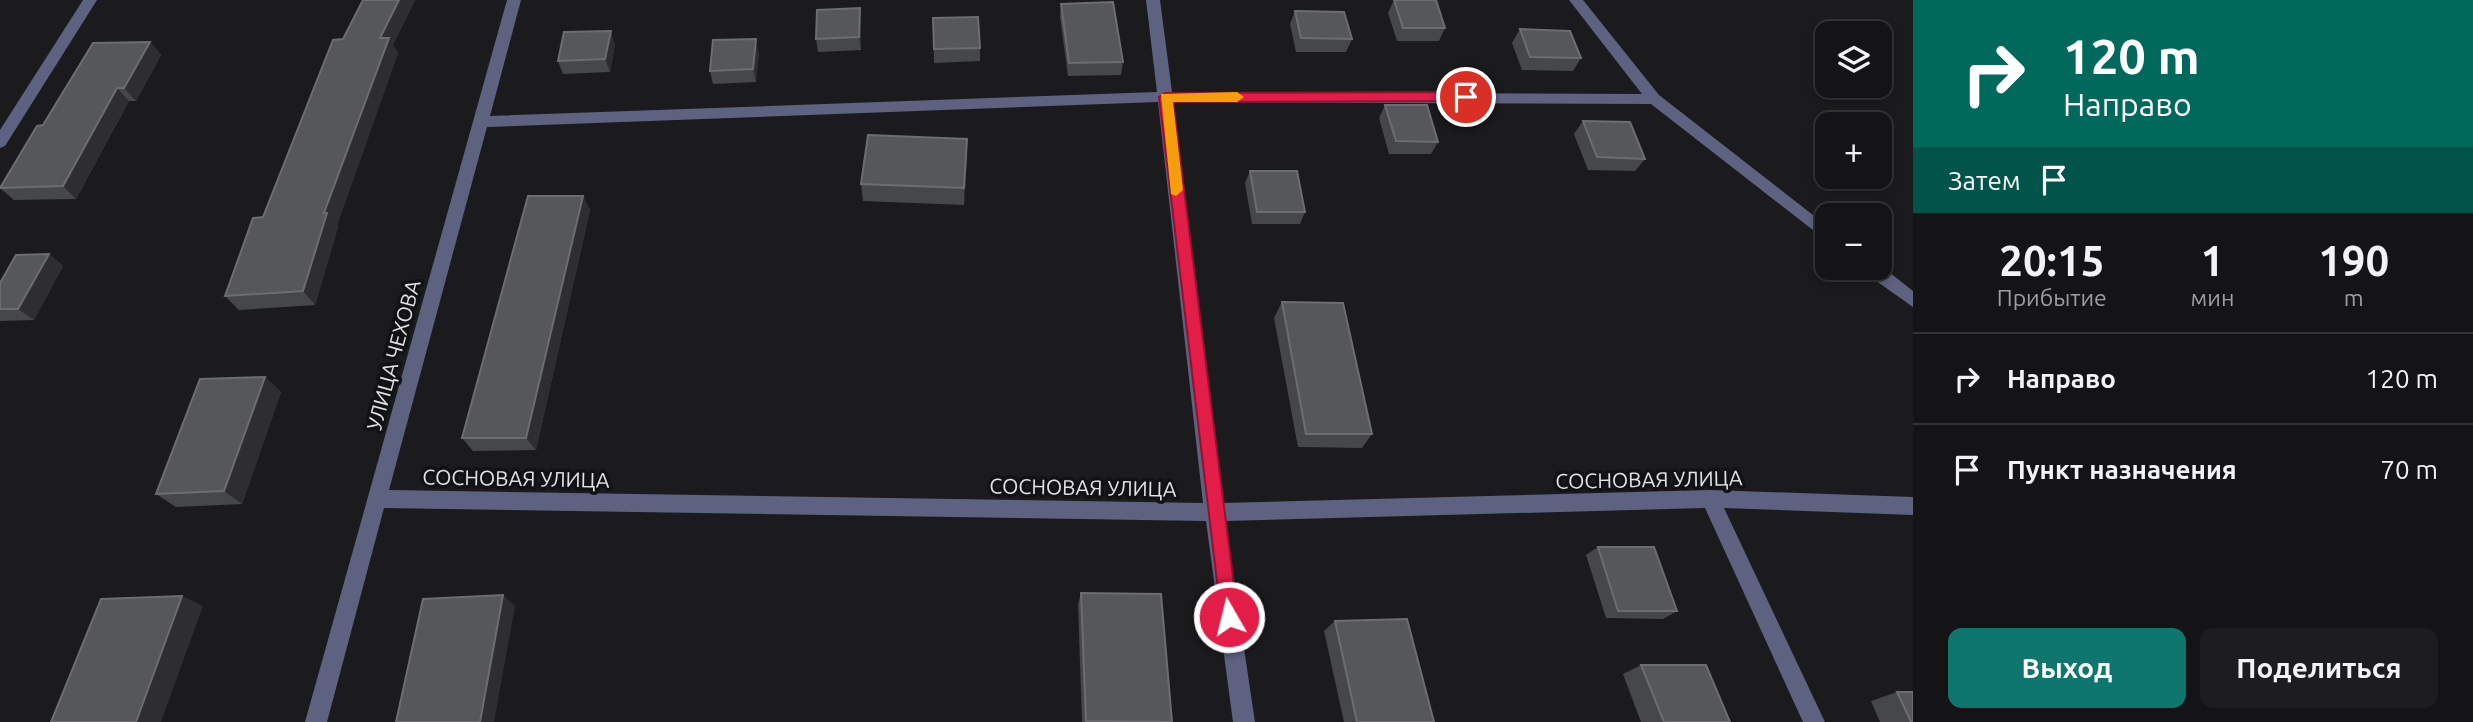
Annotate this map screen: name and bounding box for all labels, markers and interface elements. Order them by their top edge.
map controls [1815,21,1892,280]
button: layers [1815,21,1892,98]
icon: right [1948,28,2039,119]
text: 120 m [2063,28,2200,83]
pin [1436,67,1496,127]
icon: arrive [1447,78,1485,116]
text: Направо [2063,86,2192,122]
button: + [1815,112,1892,189]
icon: arrive [2035,161,2073,199]
text: Затем [1948,166,2021,195]
button: − [1815,203,1892,280]
text: 20:15 [1999,237,2104,284]
text: 1 [2201,237,2224,284]
text: 190 [2318,237,2389,284]
street label: УЛИЦА ЧЕХОВА [361,277,425,433]
text: Прибытие [1997,285,2107,310]
text: мин [2191,285,2234,310]
text: m [2344,285,2364,310]
icon: right [1948,360,1986,398]
text: Направо [2007,364,2116,393]
text: 120 m [2366,364,2438,393]
icon: arrive [1948,451,1986,489]
text: Пункт назначения [2007,455,2237,484]
text: 70 m [2380,455,2438,484]
street label: СОСНОВАЯ УЛИЦА [422,464,610,492]
street label: СОСНОВАЯ УЛИЦА [1555,465,1743,493]
street label: СОСНОВАЯ УЛИЦА [989,473,1177,501]
position arrow [1192,580,1266,654]
button: Выход [1948,628,2186,708]
button: Поделиться [2200,628,2438,708]

